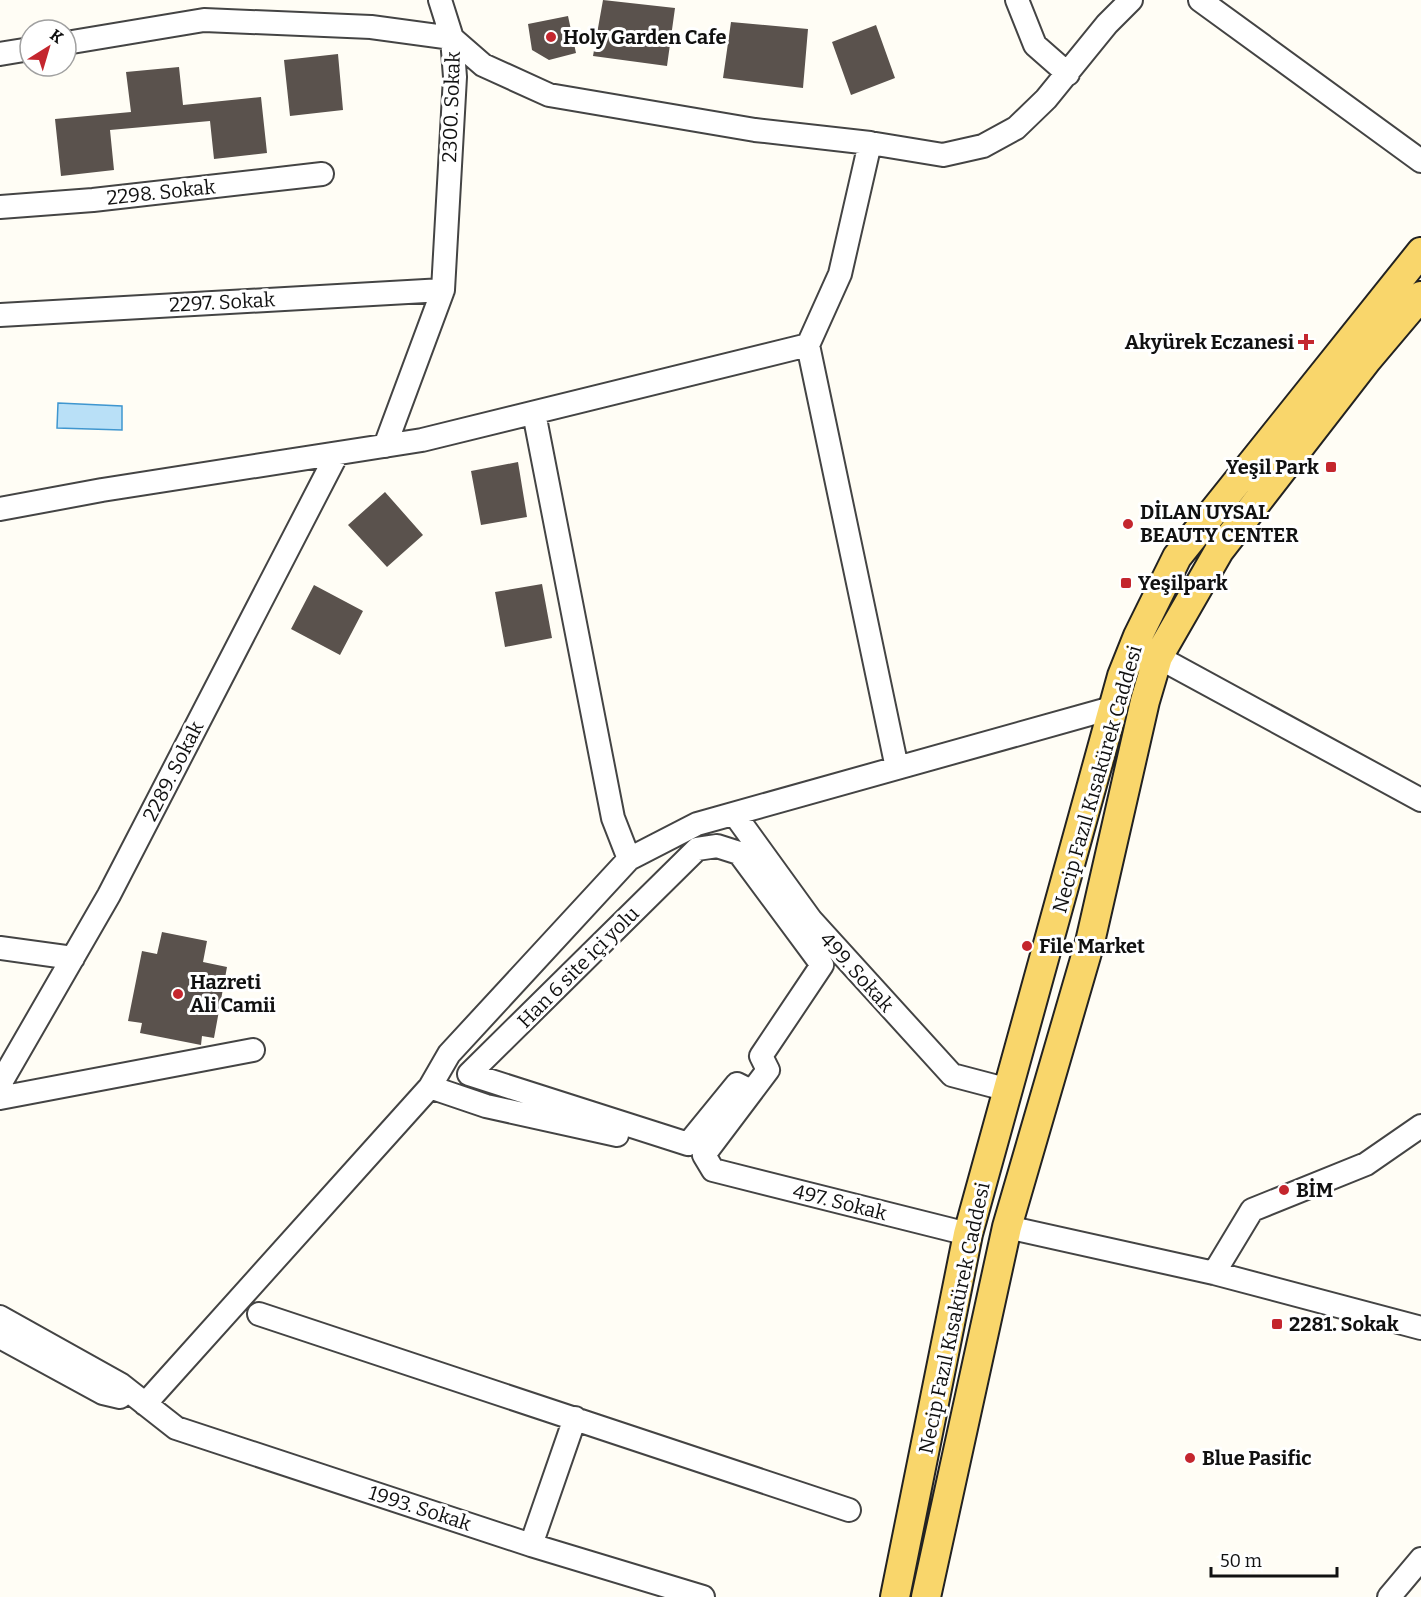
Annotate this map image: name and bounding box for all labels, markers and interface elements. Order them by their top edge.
north arrow [18,18,78,78]
text: K [46,25,67,48]
place label: Holy Garden Cafe [563,25,727,49]
marker: Holy Garden Cafe [544,30,558,44]
street label: 2300. Sokak [437,50,465,163]
street label: 2298. Sokak [105,174,217,210]
street label: 2297. Sokak [168,287,276,317]
place label: Akyürek Eczanesi [1125,330,1295,354]
marker: Akyürek Eczanesi [1299,335,1313,349]
place label: Yeşil Park [1226,455,1319,479]
marker: Yeşil Park [1324,460,1338,474]
place label: DİLAN UYSAL BEAUTY CENTER [1140,500,1299,547]
marker: DİLAN UYSAL BEAUTY CENTER [1121,517,1135,531]
place label: Yeşilpark [1138,571,1228,595]
marker: Yeşilpark [1119,576,1133,590]
street label: Necip Fazıl Kısakürek Caddesi [1047,642,1147,916]
street label: 2289. Sokak [138,716,209,825]
street label: Han 6 site içi yolu [512,901,644,1033]
street label: 499. Sokak [815,927,899,1017]
place label: File Market [1039,934,1145,958]
marker: File Market [1020,939,1034,953]
place label: Hazreti Ali Camii [190,970,276,1017]
marker: Hazreti Ali Camii [171,987,185,1001]
place label: BİM [1296,1178,1333,1202]
street label: 497. Sokak [791,1179,890,1225]
street label: Necip Fazıl Kısakürek Caddesi [913,1180,995,1456]
marker: BİM [1277,1183,1291,1197]
place label: 2281. Sokak [1289,1312,1399,1336]
marker: 2281. Sokak [1270,1317,1284,1331]
place label: Blue Pasific [1202,1446,1312,1470]
marker: Blue Pasific [1183,1451,1197,1465]
street label: 1993. Sokak [366,1480,475,1536]
scale bar [1211,1540,1337,1578]
text: 50 m [1220,1550,1262,1572]

